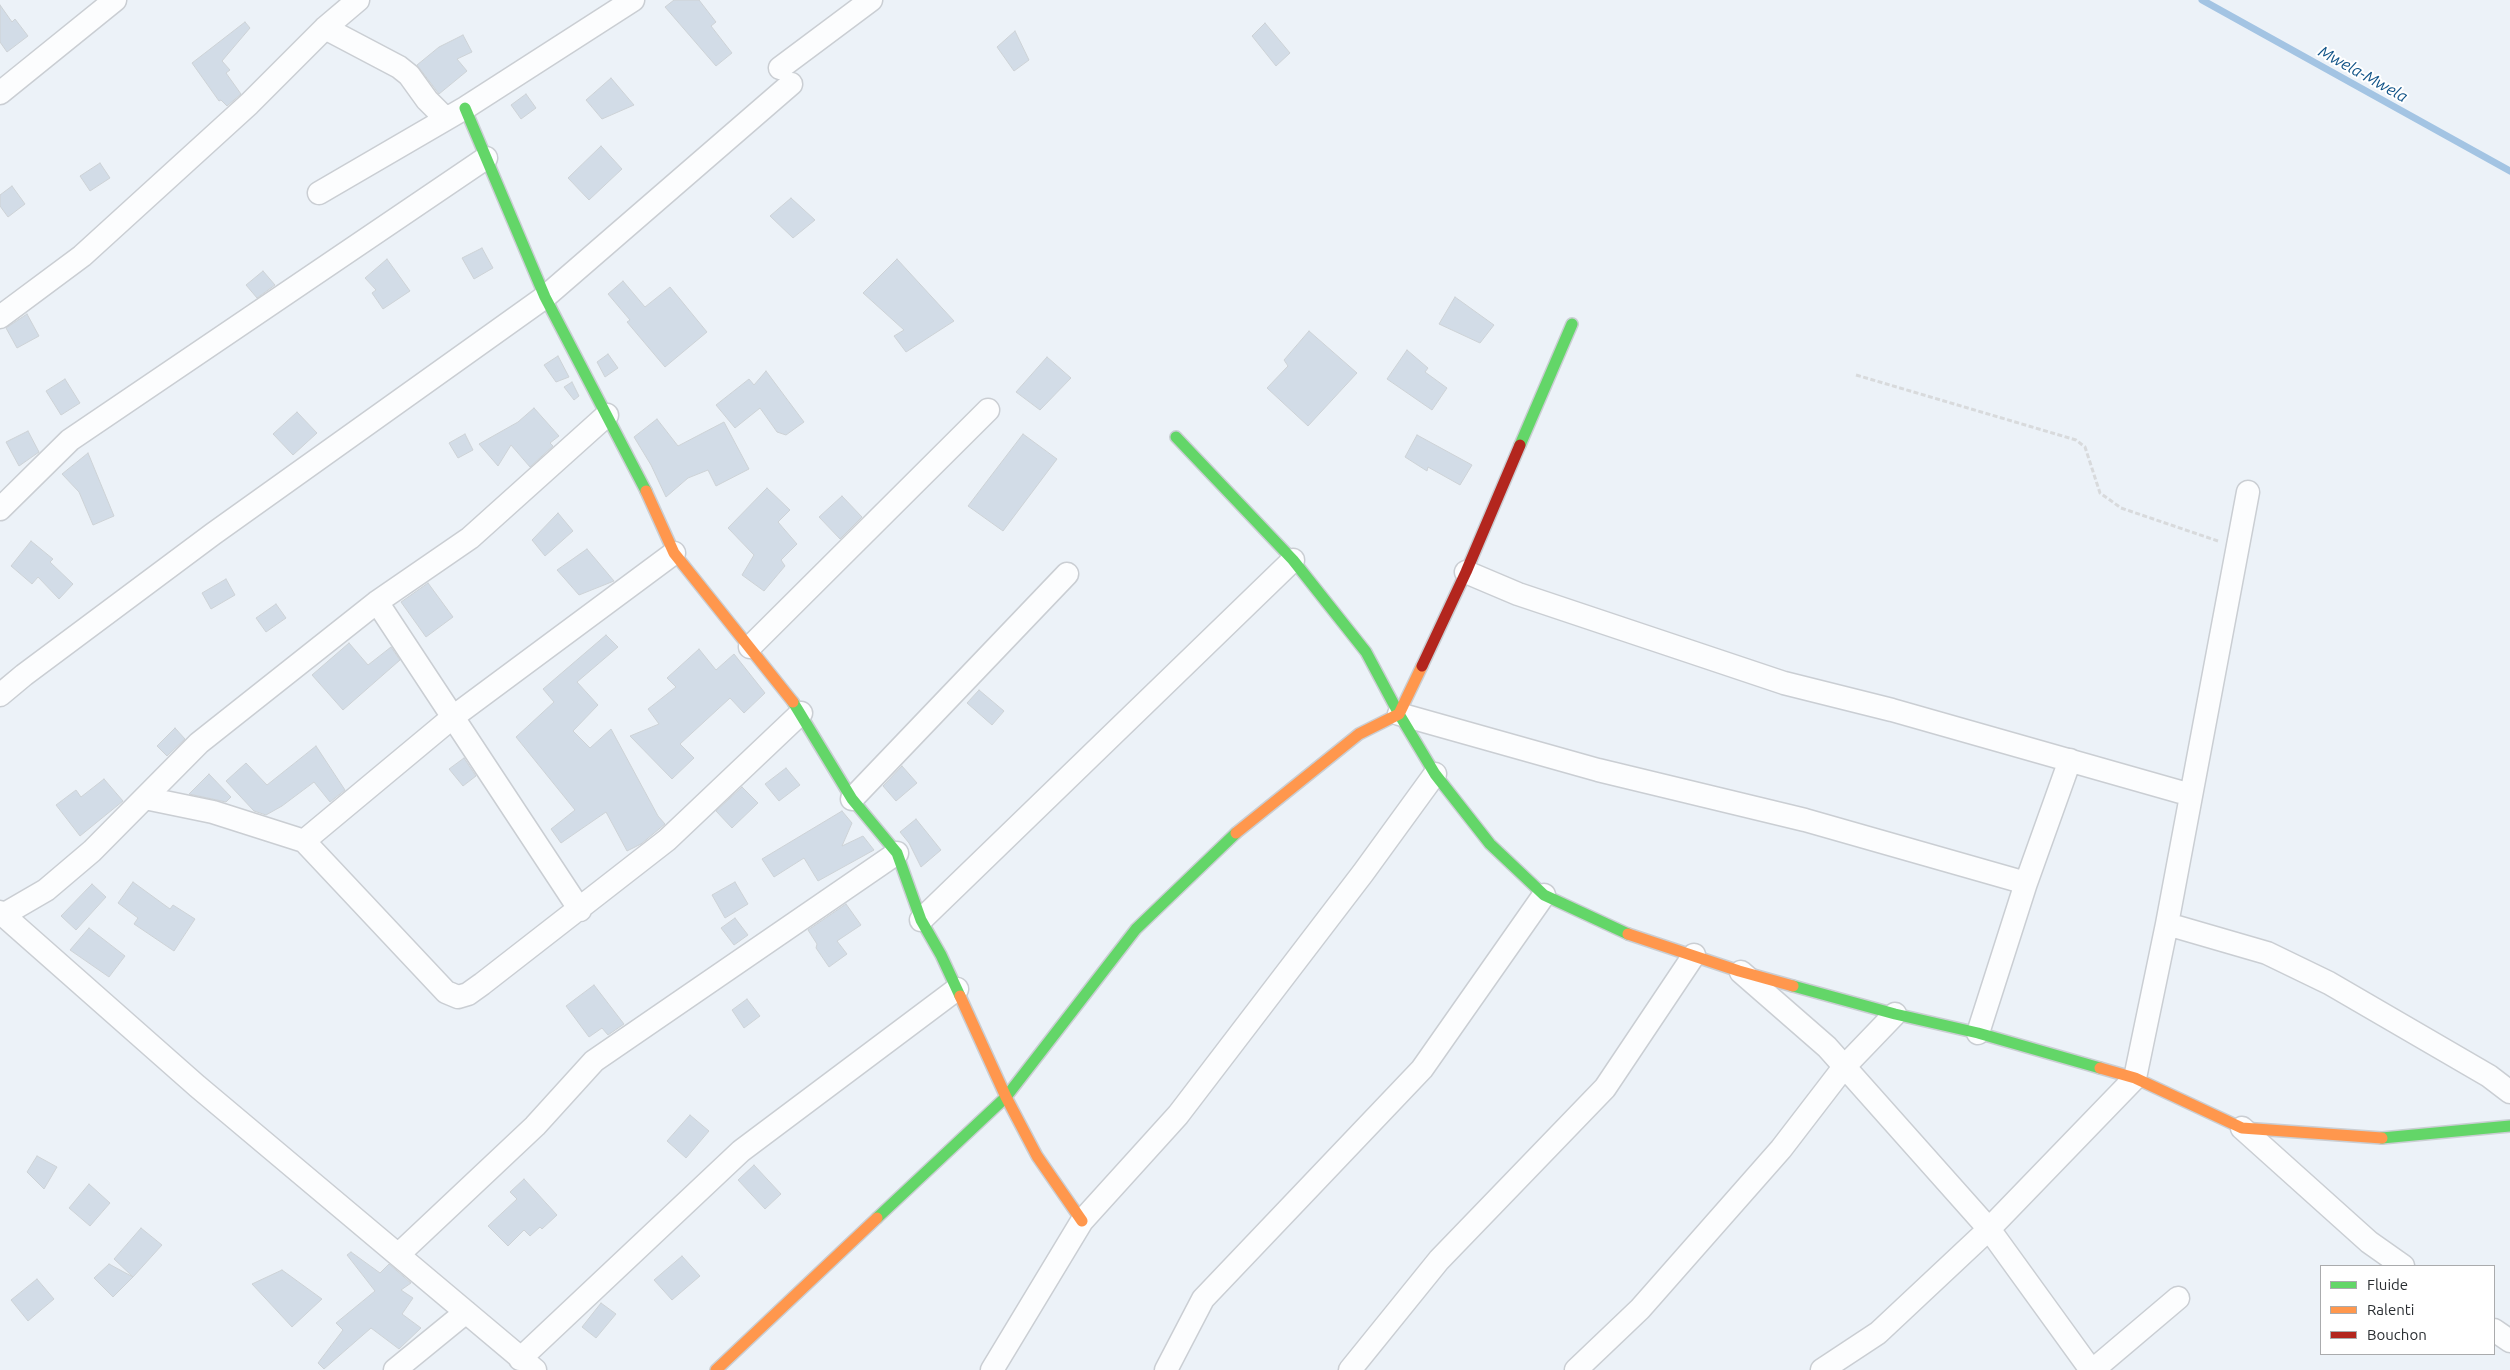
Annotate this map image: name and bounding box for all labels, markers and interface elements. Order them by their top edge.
water label: Mwela-Mwela [2315,42,2411,106]
legend [2320,1265,2495,1355]
text: Fluide [2367,1276,2408,1293]
text: Ralenti [2367,1301,2414,1318]
text: Bouchon [2367,1326,2427,1343]

